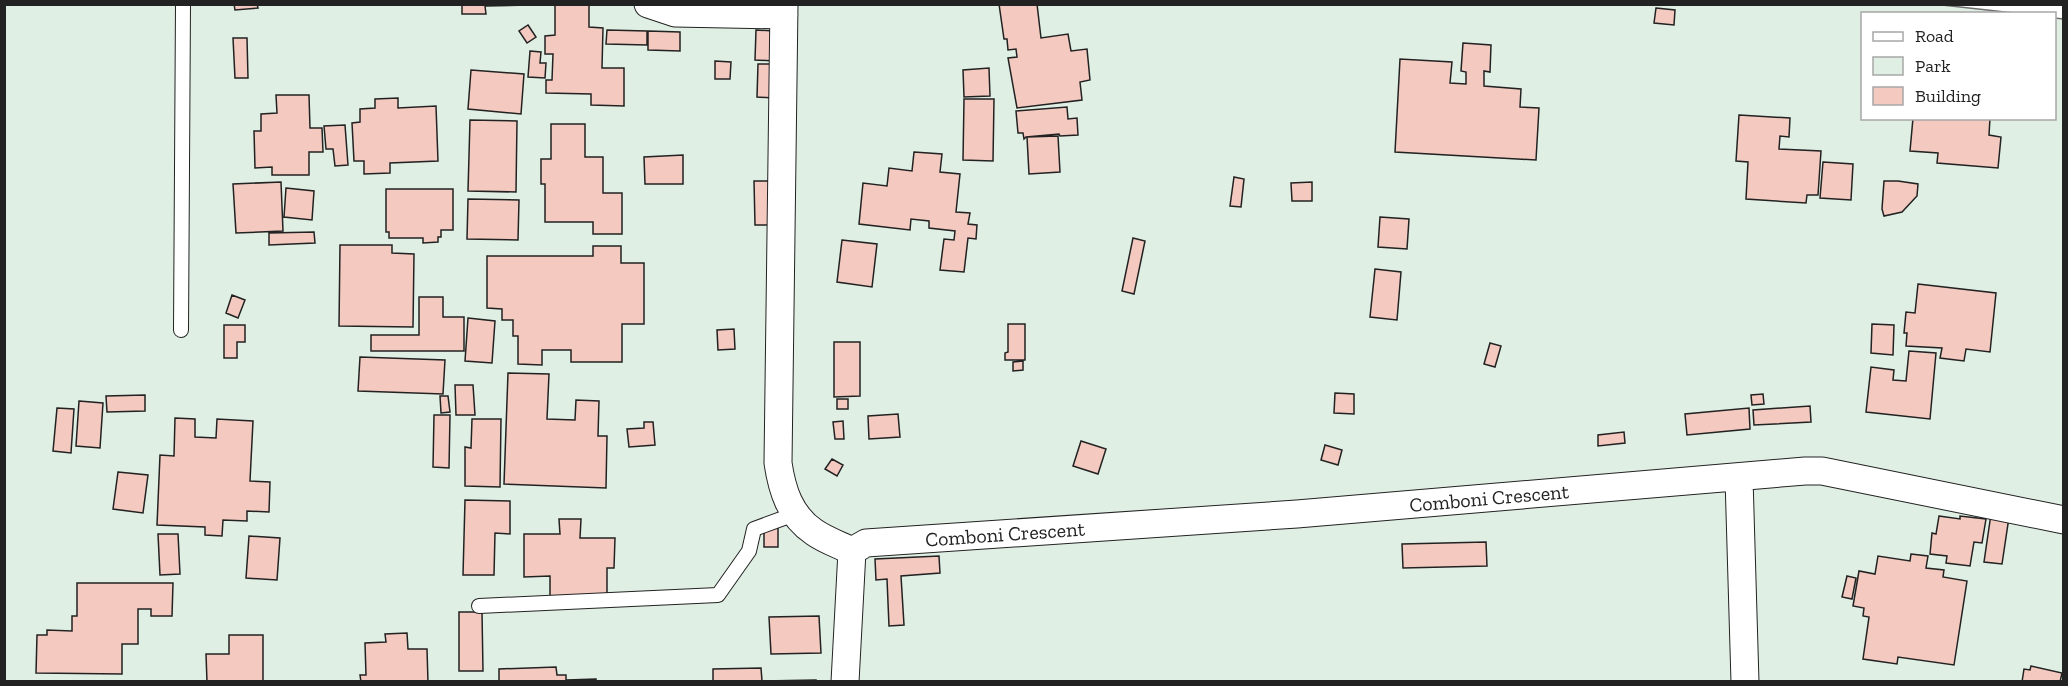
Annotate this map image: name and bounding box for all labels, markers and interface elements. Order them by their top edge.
legend [1861,12,2056,120]
text: Road [1915,25,1954,47]
text: Park [1915,55,1951,77]
text: Building [1915,85,1981,107]
street label: Comboni Crescent [1408,479,1570,517]
street label: Comboni Crescent [924,516,1086,552]

